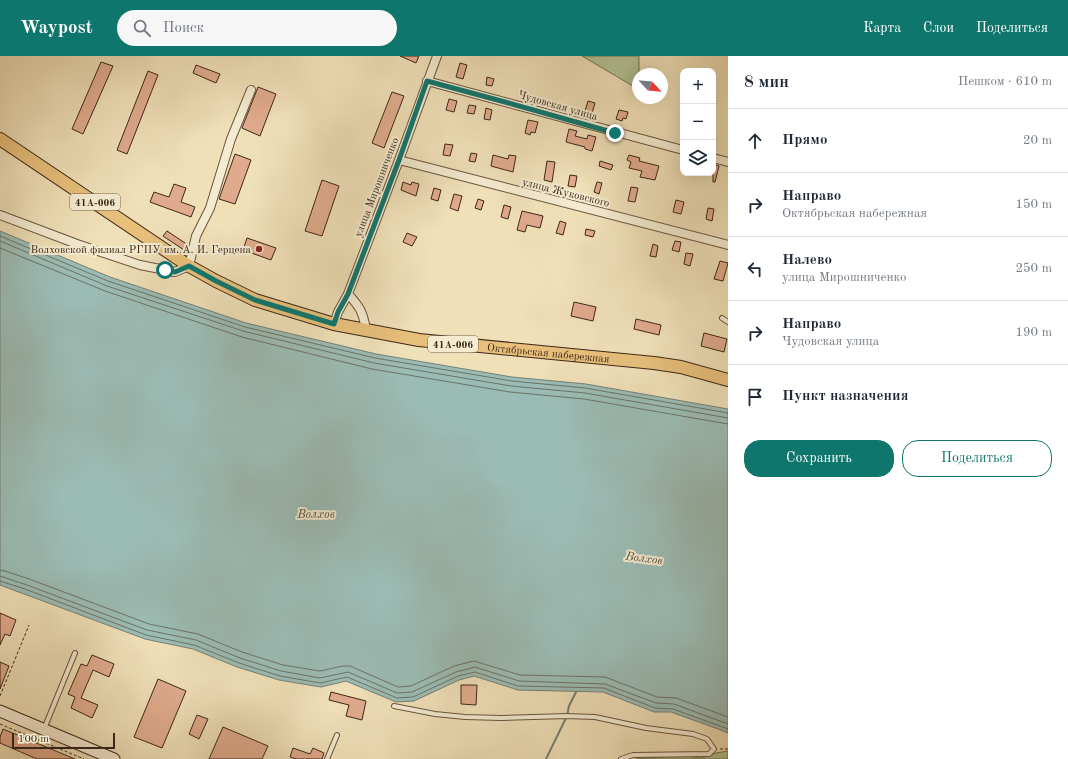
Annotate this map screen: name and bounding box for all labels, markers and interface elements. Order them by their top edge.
search box [117,10,397,46]
icon: search [131,17,153,39]
text: Waypost [20,19,93,38]
text: Поиск [163,21,204,36]
text: Карта [863,21,901,35]
text: Слои [923,21,954,35]
text: Поделиться [976,21,1048,35]
north arrow [632,68,668,104]
map controls [680,68,716,176]
button: + [680,68,716,104]
text: 8 мин [744,74,789,91]
text: Пешком · 610 m [958,75,1052,88]
street label: Чудовская улица [517,90,599,123]
button: − [680,104,716,140]
route end [606,124,624,142]
icon: ahead [744,130,766,152]
text: Прямо [782,133,828,148]
text: 20 m [1023,134,1052,147]
street label: улица Мирошниченко [353,136,401,239]
button: layers [680,140,716,176]
street label: улица Жуковского [521,177,611,210]
text: Направо [782,189,841,204]
road number: 41А-006 [70,194,120,210]
icon: right [744,194,766,216]
text: 150 m [1015,198,1052,211]
text: Октябрьская набережная [782,207,927,220]
marker: Волховской филиал РГПУ им. А. И. Герцена [254,244,264,254]
place label: Волховской филиал РГПУ им. А. И. Герцена [31,245,252,256]
text: Налево [782,253,832,268]
icon: left [744,258,766,280]
route start [156,261,174,279]
text: 250 m [1015,262,1052,275]
text: улица Мирошниченко [782,271,907,284]
text: Направо [782,317,841,332]
icon: right [744,322,766,344]
text: 190 m [1015,326,1052,339]
text: Чудовская улица [782,335,879,348]
road number: 41А-006 [428,336,478,352]
street label: Октябрьская набережная [486,343,610,366]
icon: arrive [744,386,766,408]
text: Пункт назначения [782,389,909,404]
button: Сохранить [744,440,894,477]
button: Поделиться [902,440,1052,477]
water label: Волхов [296,509,335,521]
water label: Волхов [624,551,663,567]
scale bar [12,731,115,750]
text: 100 m [18,734,49,745]

